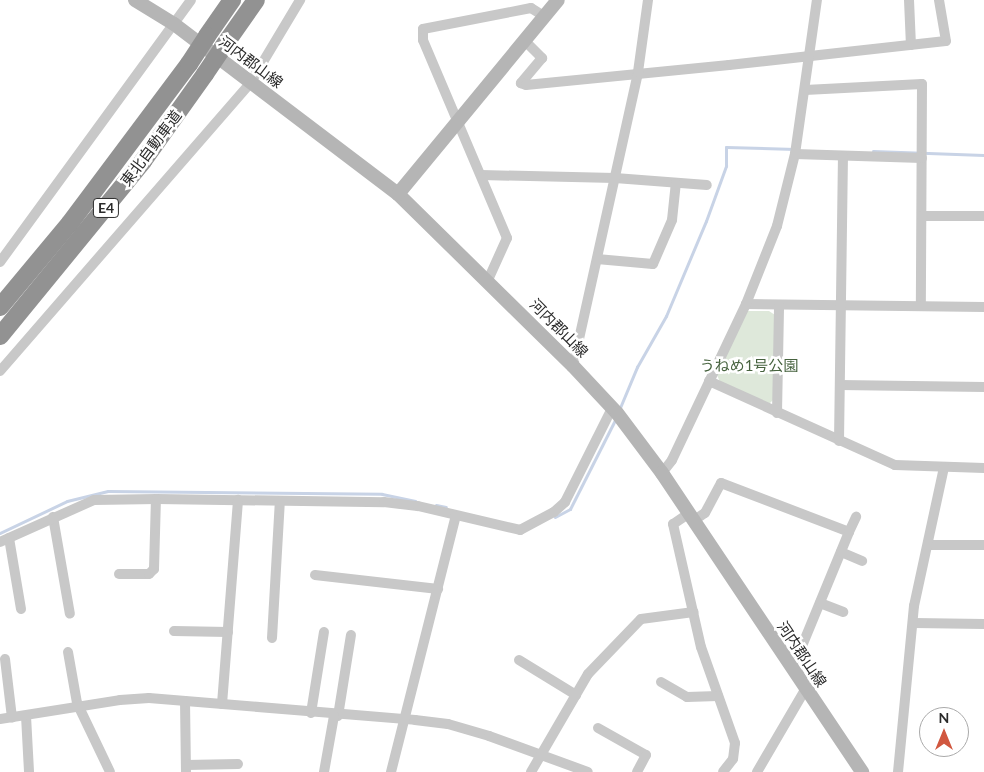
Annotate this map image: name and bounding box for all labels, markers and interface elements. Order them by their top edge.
street label: 河内郡山線 [216,32,286,92]
street label: 東北自動車道 [117,107,185,189]
road number: E4 [92,197,120,220]
street label: 河内郡山線 [526,295,592,361]
park label: うねめ1号公園 [700,357,798,375]
street label: 河内郡山線 [774,618,830,690]
north arrow [919,707,969,757]
text: N [939,709,949,726]

